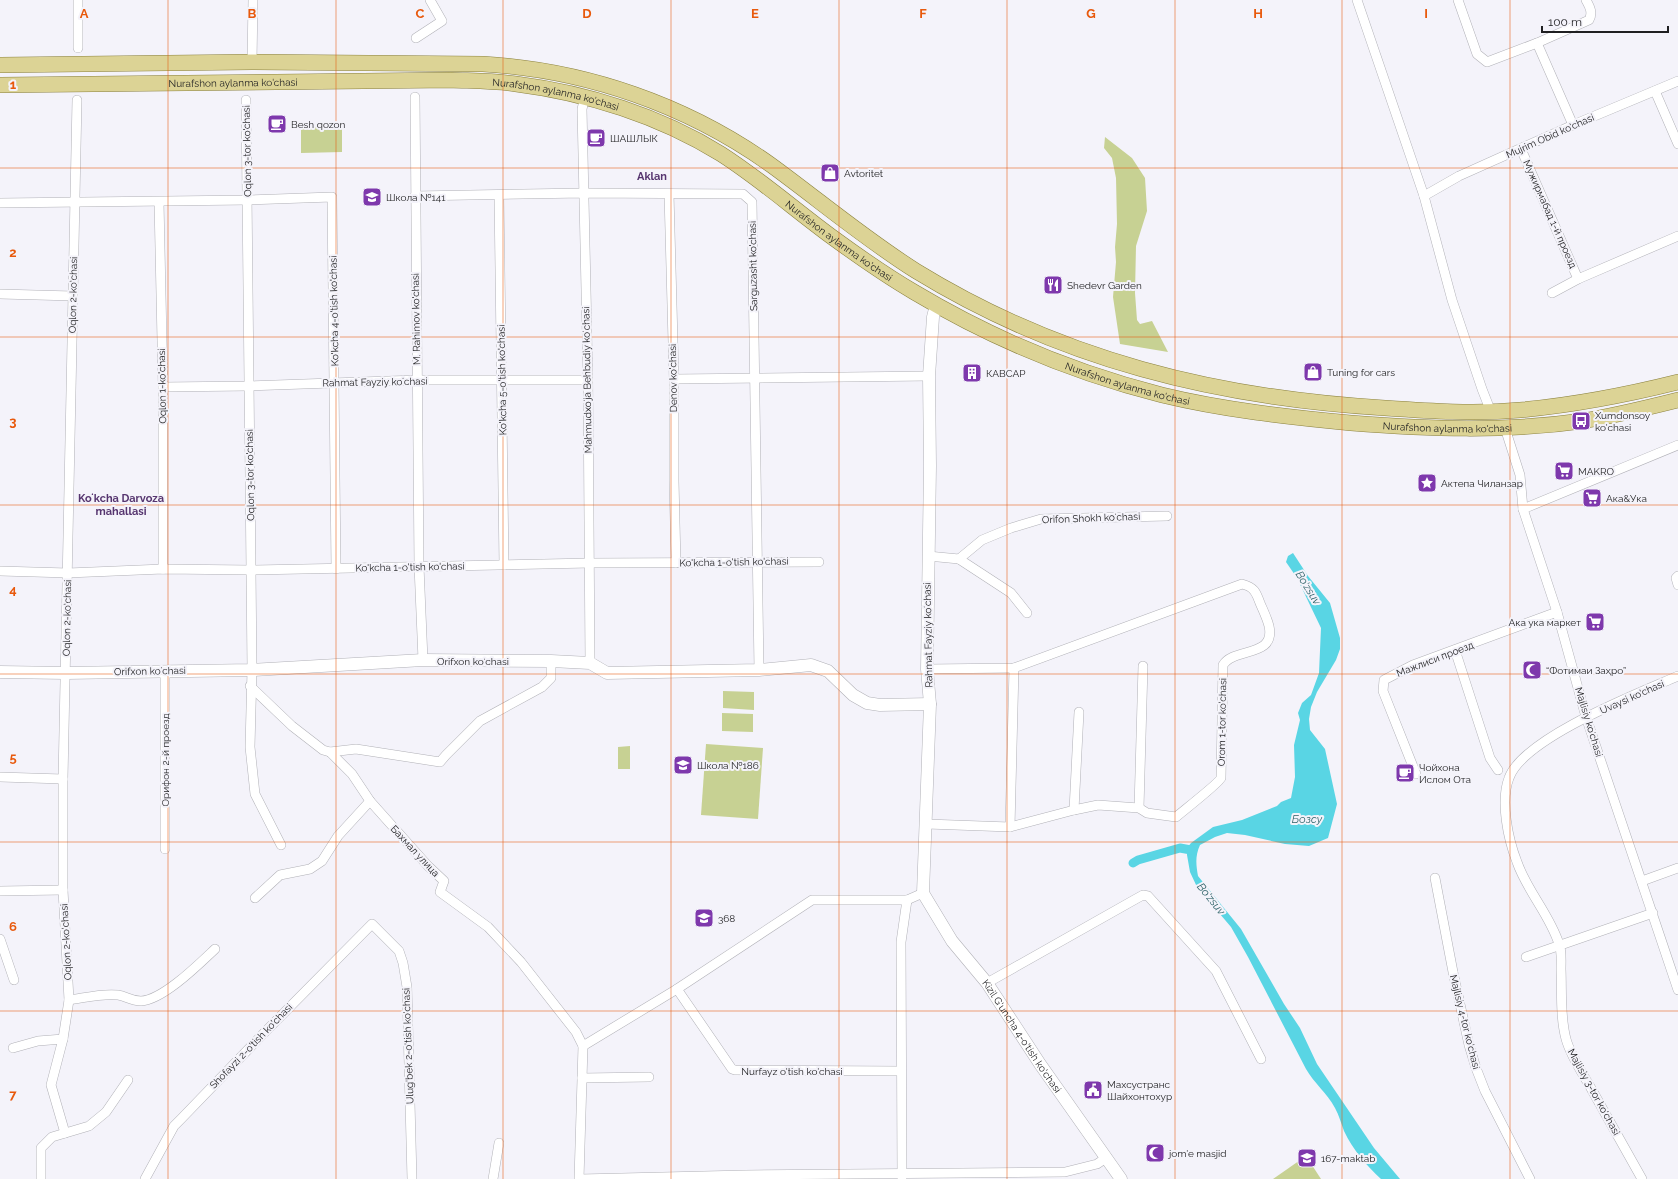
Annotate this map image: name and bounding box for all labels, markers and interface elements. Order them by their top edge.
text: A [80,6,89,21]
text: B [248,6,257,21]
text: C [416,6,425,21]
text: D [582,6,592,21]
text: E [751,6,759,21]
text: F [919,6,927,21]
text: G [1086,6,1096,21]
text: H [1253,6,1263,21]
text: I [1424,6,1428,21]
scale bar [1542,8,1668,34]
text: 100 m [1548,15,1582,29]
street label: Nurafshon aylanma ko'chasi [168,76,298,89]
street label: Nurafshon aylanma ko'chasi [492,76,620,112]
text: 1 [10,77,17,92]
street label: Oqlon 3-tor ko'chasi [241,105,253,197]
street label: Mujrim Obid ko'chasi [1504,112,1596,160]
cafe icon: Besh qozon [266,113,288,135]
place label: Besh qozon [291,119,346,130]
cafe icon: ШАШЛЫК [585,127,607,149]
place label: ШАШЛЫК [610,133,659,144]
street label: Мужирмабад 1-й проезд [1521,158,1579,270]
shop icon: Avtoritet [819,162,841,184]
place label: Avtoritet [844,168,884,179]
district label: Aklan [637,170,667,183]
school or university icon: Школа №141 [361,186,383,208]
place label: Школа №141 [386,192,446,203]
street label: Nurafshon aylanma ko'chasi [784,198,895,283]
street label: Sarguzasht ko'chasi [747,221,759,311]
text: 2 [9,245,17,260]
street label: Ko'kcha 4-o'tish ko'chasi [328,256,340,366]
street label: Oqlon 2-ko‘chasi [67,257,79,333]
street label: M. Rahimov ko'chasi [410,273,422,365]
restaurant icon: Shedevr Garden [1042,274,1064,296]
place label: Shedevr Garden [1067,280,1142,291]
street label: Mahmudxoʻja Behbudiy koʻchasi [580,307,594,453]
street label: Ko'kcha 5-o'tish ko'chasi [496,325,508,435]
street label: Denov ko'chasi [667,344,679,412]
street label: Oqlon 1-ko'chasi [156,348,168,424]
street label: Nurafshon aylanma ko'chasi [1064,360,1191,407]
shop icon: Tuning for cars [1302,361,1324,383]
building icon: КАВСАР [961,362,983,384]
place label: Tuning for cars [1327,367,1395,378]
place label: КАВСАР [986,368,1026,379]
street label: Rahmat Fayziy koʻchasi [322,376,428,388]
bus stop icon: Xumdonsoy ko'chasi [1570,410,1592,432]
place label: Xumdonsoy ko'chasi [1595,410,1651,433]
text: 3 [9,414,17,429]
street label: Nurafshon aylanma ko'chasi [1382,420,1512,434]
street label: Oqlon 3-tor ko'chasi [244,429,256,521]
supermarket icon: MAKRO [1553,460,1575,482]
place label: MAKRO [1578,466,1614,477]
place icon: Актепа Чиланзар [1416,472,1438,494]
place label: Актепа Чиланзар [1441,478,1523,489]
supermarket icon: Ака&Ука [1581,487,1603,509]
district label: Koʻkcha Darvoza mahallasi [78,492,164,518]
place label: Ака&Ука [1606,493,1647,504]
street label: Orifon Shokh koʻchasi [1042,511,1140,525]
street label: Ko'kcha 1-o'tish ko'chasi [679,556,789,568]
street label: Ko'kcha 1-o'tish ko'chasi [355,561,465,573]
water label: Bo'zsuv [1293,569,1324,608]
street label: Oqlon 2-ko‘chasi [61,580,73,656]
text: 4 [9,582,17,597]
street label: Rahmat Fayziy koʻchasi [922,582,934,688]
supermarket icon: Ака ука маркет [1584,611,1606,633]
place label: Ака ука маркет [1509,617,1581,628]
street label: Мажлиси проезд [1395,639,1475,679]
street label: Orifxon koʻchasi [437,656,509,667]
mosque icon: “Фотимаи Заҳро” [1521,659,1543,681]
street label: Orifxon koʻchasi [114,665,186,677]
place label: “Фотимаи Заҳро” [1546,665,1626,676]
street label: Orom 1-tor ko'chasi [1216,678,1228,766]
street label: Uvaysi ko'chasi [1598,678,1666,716]
street label: Majlisiy koʻchasi [1573,686,1605,758]
street label: Орифон 2-й проезд [160,713,171,806]
text: 5 [9,750,17,765]
school or university icon: Школа №186 [672,754,694,776]
place label: Школа №186 [697,760,759,771]
cafe icon: Чойхона Ислом Ота [1394,762,1416,784]
place label: Чойхона Ислом Ота [1419,762,1471,785]
water label: Бозсу [1292,813,1323,826]
street label: Бахмал улица [389,823,441,879]
water label: Bo'zsuv [1194,880,1228,918]
street label: Oqlon 2-ko‘chasi [59,903,73,981]
school or university icon: 368 [693,907,715,929]
place label: 368 [718,913,735,924]
text: 6 [9,919,17,934]
street label: Majlisiy 4-tor ko'chasi [1448,974,1482,1070]
street label: Kizil G'uncha 4-o'tish ko'chasi [981,977,1064,1095]
street label: Ulug'bek 2-o'tish ko'chasi [400,988,416,1104]
street label: Shofayzi 2-o'tish ko'chasi [208,1001,294,1091]
street label: Majlisiy 3-tor ko'chasi [1566,1047,1622,1137]
street label: Nurfayz o'tish ko'chasi [741,1066,843,1077]
public building icon: Махсустранс Шайхонтохур [1082,1079,1104,1101]
place label: Махсустранс Шайхонтохур [1107,1079,1172,1102]
text: 7 [9,1087,17,1102]
mosque icon: jom'e masjid [1144,1142,1166,1164]
school or university icon: 167-maktab [1296,1147,1318,1169]
place label: jom'e masjid [1167,1148,1226,1159]
place label: 167-maktab [1321,1153,1376,1164]

